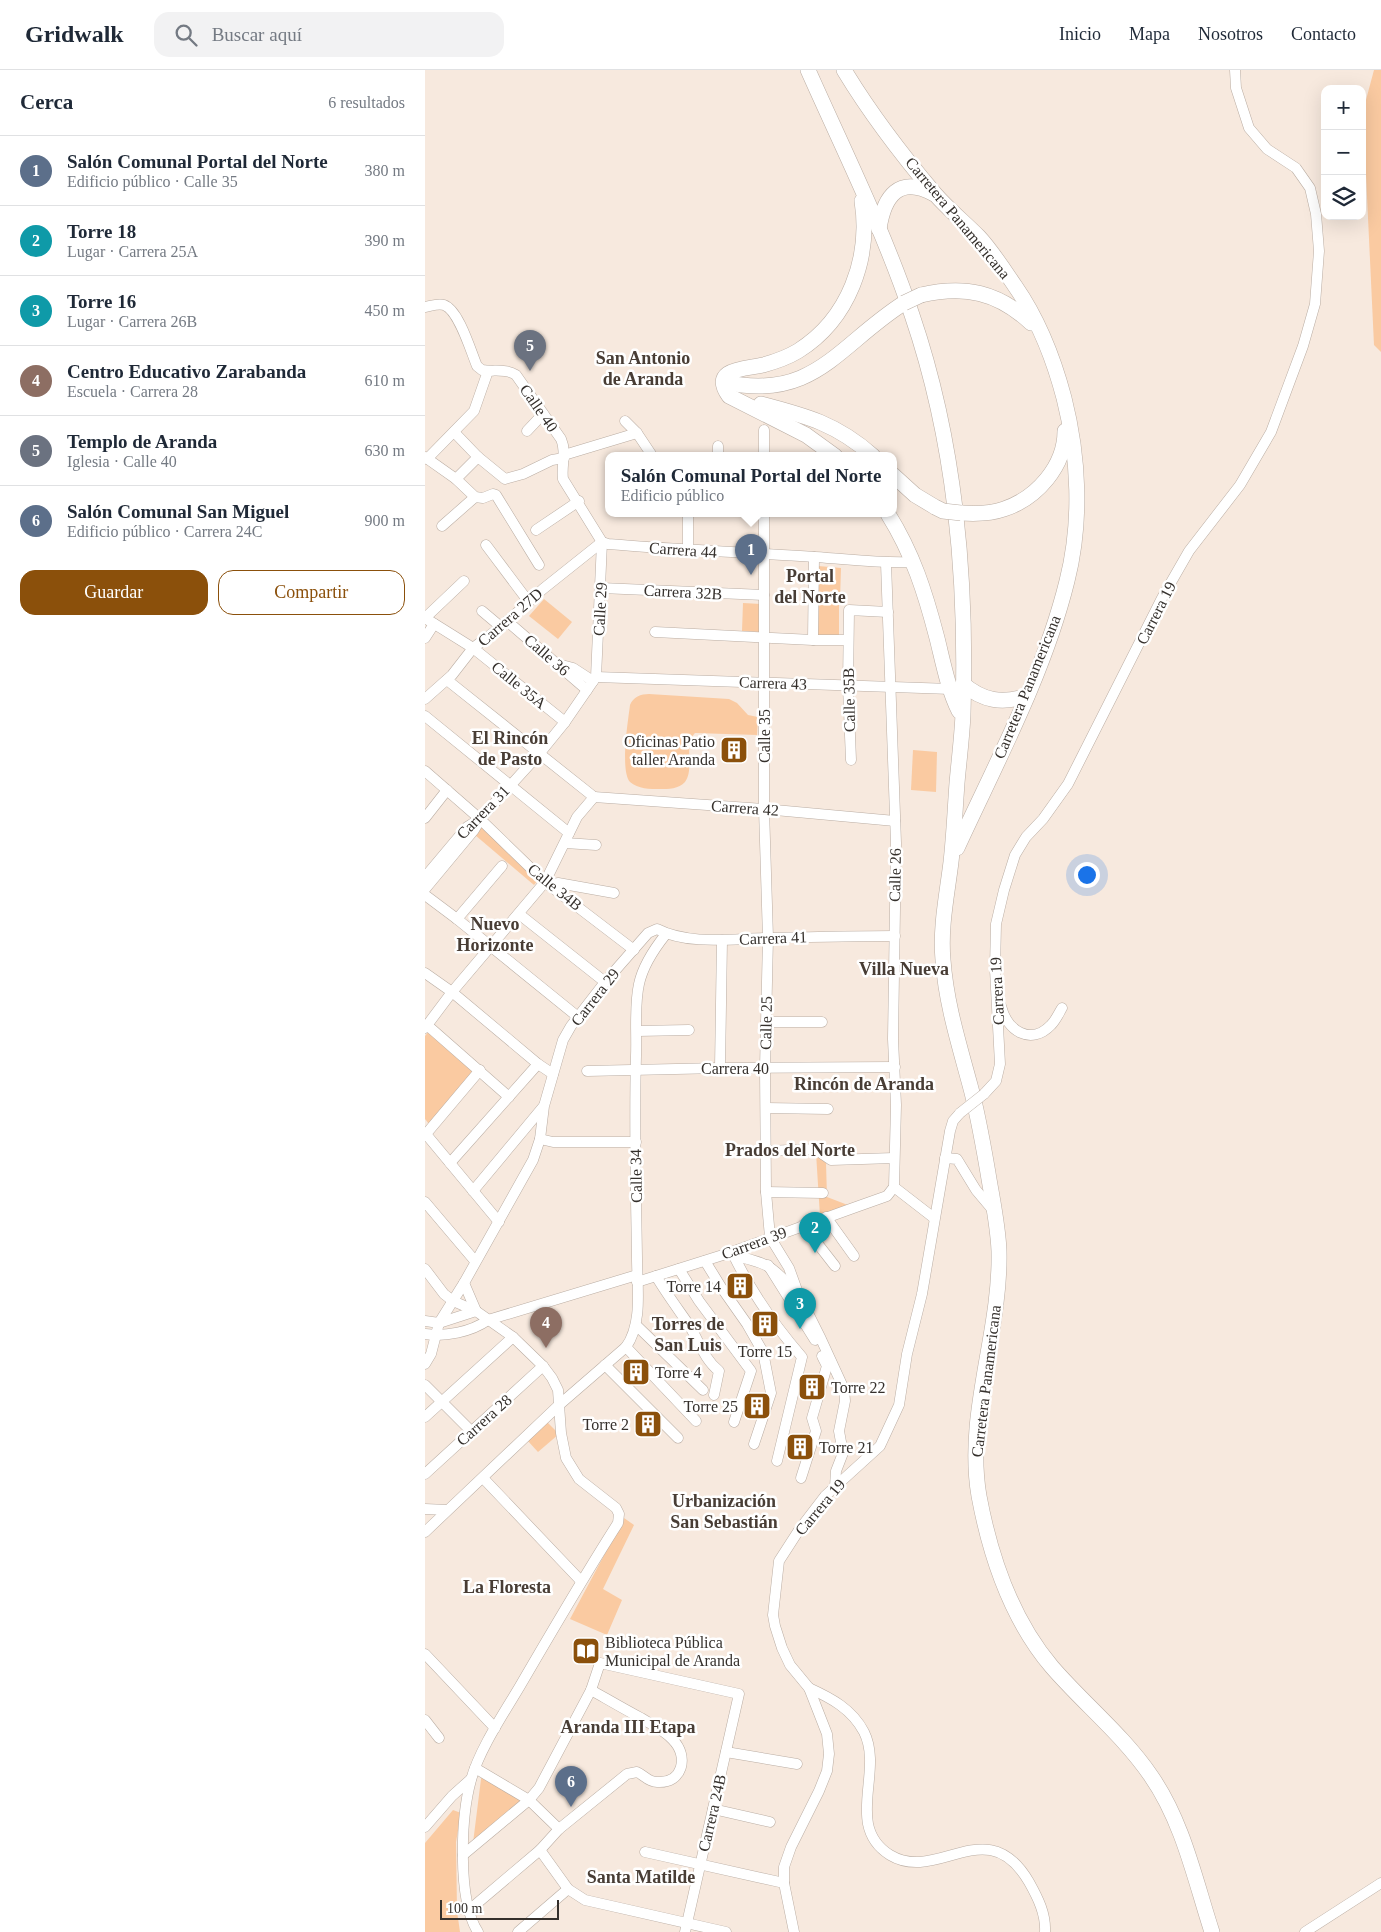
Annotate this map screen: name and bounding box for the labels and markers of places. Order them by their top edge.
pin: 5 [514,330,546,371]
pin: 1 [735,534,767,575]
place label: Oficinas Patio taller Aranda [624,733,715,768]
building icon: Oficinas Patio taller Aranda [719,735,749,765]
pin: 2 [799,1212,831,1253]
building icon: Torre 14 [725,1271,755,1301]
place label: Torre 14 [667,1278,721,1295]
pin: 3 [784,1288,816,1329]
pin: 4 [530,1307,562,1348]
building icon: Torre 15 [750,1309,780,1339]
place label: Torre 15 [738,1343,792,1360]
building icon: Torre 4 [621,1357,651,1387]
place label: Torre 4 [655,1364,701,1381]
building icon: Torre 22 [797,1372,827,1402]
place label: Torre 22 [831,1379,885,1396]
building icon: Torre 25 [742,1391,772,1421]
place label: Torre 25 [684,1398,738,1415]
building icon: Torre 2 [633,1409,663,1439]
place label: Torre 2 [583,1416,629,1433]
building icon: Torre 21 [785,1432,815,1462]
place label: Torre 21 [819,1439,873,1456]
place label: Biblioteca Pública Municipal de Aranda [605,1634,740,1670]
library icon: Biblioteca Pública Municipal de Aranda [571,1636,601,1666]
pin: 6 [555,1766,587,1807]

